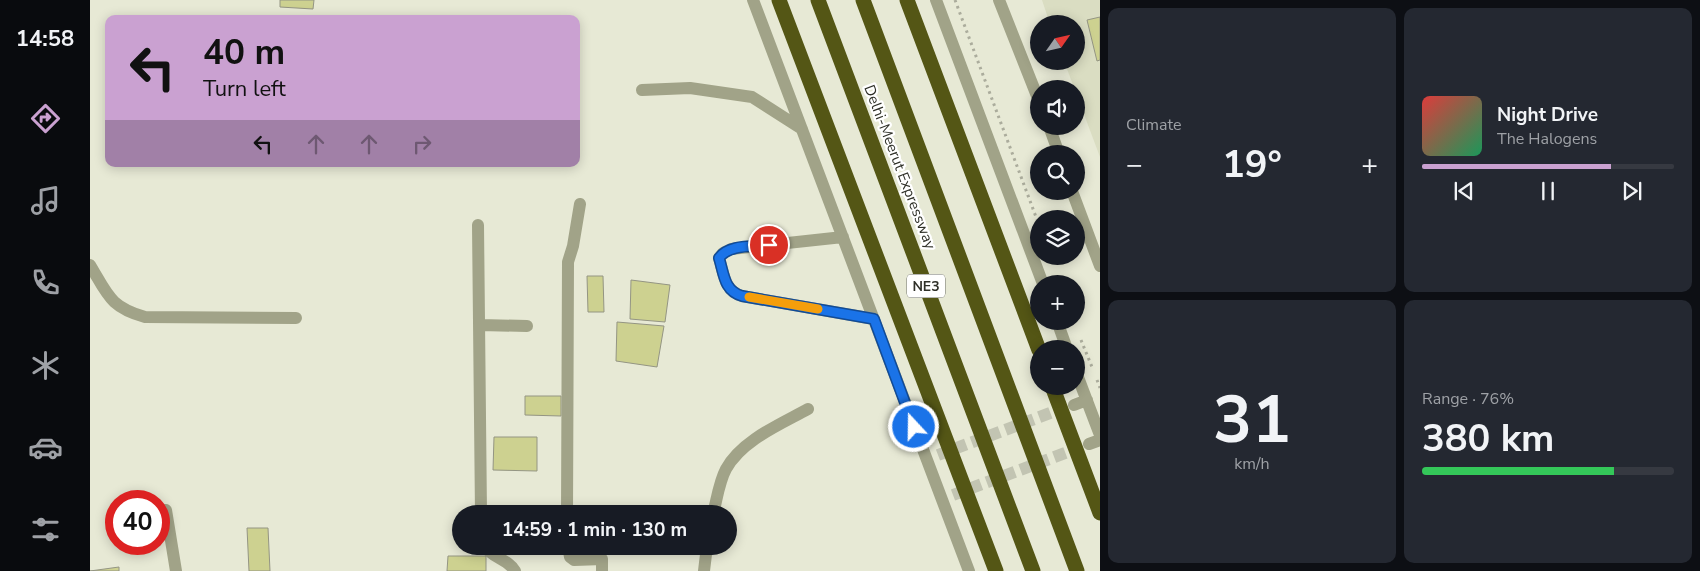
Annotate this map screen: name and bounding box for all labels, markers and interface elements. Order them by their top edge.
north arrow [1030,15,1085,70]
map controls [1030,15,1085,395]
text: 14:58 [16,24,74,54]
text: 40 m [203,29,285,76]
icon: left [120,35,185,100]
text: Turn left [203,74,286,104]
button: sound [1030,80,1085,135]
street label: Delhi-Meerut Expressway [859,82,941,252]
icon: directions [28,101,63,136]
text: Night Drive [1497,102,1598,128]
text: Climate [1126,114,1181,136]
text: The Halogens [1497,128,1597,150]
icon: left [249,130,277,158]
icon: ahead [302,130,330,158]
icon: ahead [355,130,383,158]
icon: right [408,130,436,158]
text: 19° [1222,139,1282,190]
button: search [1030,145,1085,200]
text: − [1126,146,1143,184]
text: + [1361,146,1378,184]
icon: previous [1450,177,1478,205]
icon: pause [1534,177,1562,205]
icon: next [1618,177,1646,205]
icon: music [28,183,63,218]
button: layers [1030,210,1085,265]
pin [748,224,790,266]
icon: arrive [755,231,783,259]
icon: phone [28,265,63,300]
road number: NE3 [907,274,945,298]
button: + [1030,275,1085,330]
button: − [1030,340,1085,395]
icon: climate [28,348,63,383]
text: 31 [1213,376,1291,465]
text: Range · 76% [1422,388,1514,410]
position arrow [887,400,939,452]
text: 380 km [1422,413,1554,464]
icon: car [28,430,63,465]
text: km/h [1234,453,1270,475]
speed limit sign: 40 [105,490,170,555]
icon: filters [28,512,63,547]
text: 14:59 · 1 min · 130 m [502,517,687,543]

